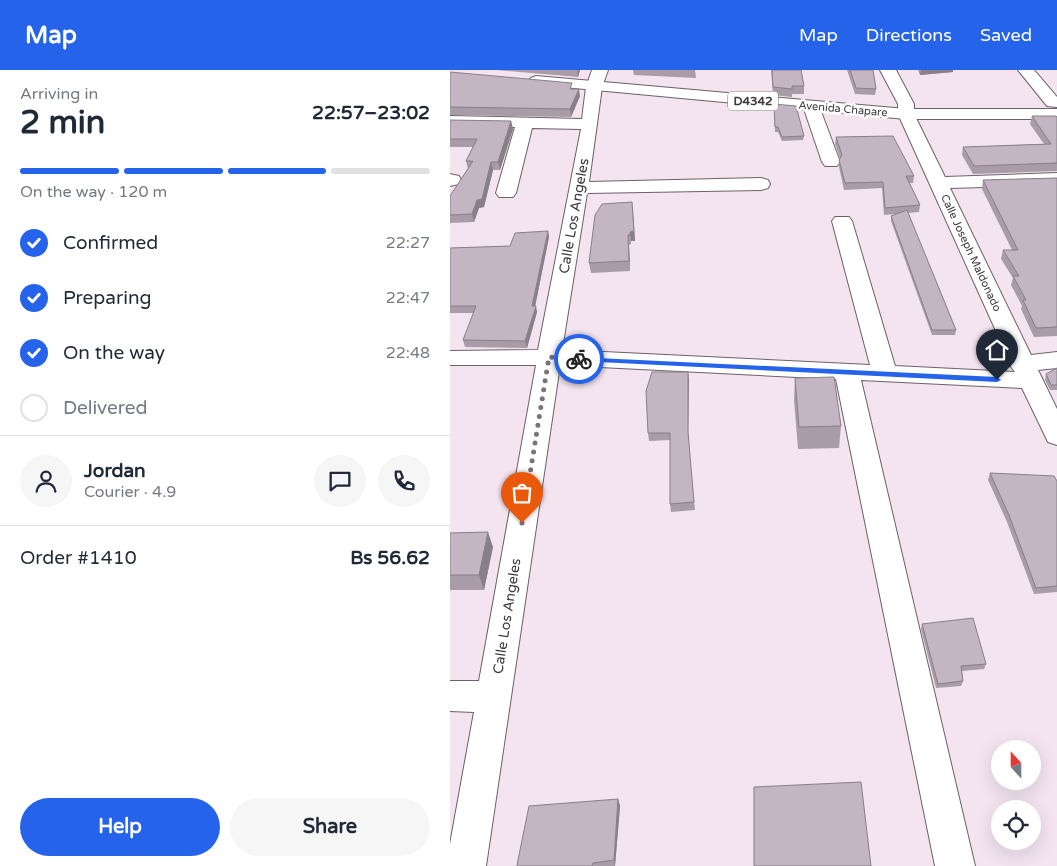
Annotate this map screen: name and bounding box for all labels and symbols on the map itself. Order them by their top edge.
road number: D4342 [728,92,778,110]
street label: Avenida Chapare [798,99,888,119]
street label: Calle Los Angeles [555,157,593,275]
street label: Calle Joseph Maldonado [938,192,1004,314]
pin [976,329,1018,380]
courier [554,334,604,384]
pin [501,472,543,523]
street label: Calle Los Angeles [489,557,525,675]
north arrow [991,740,1041,790]

